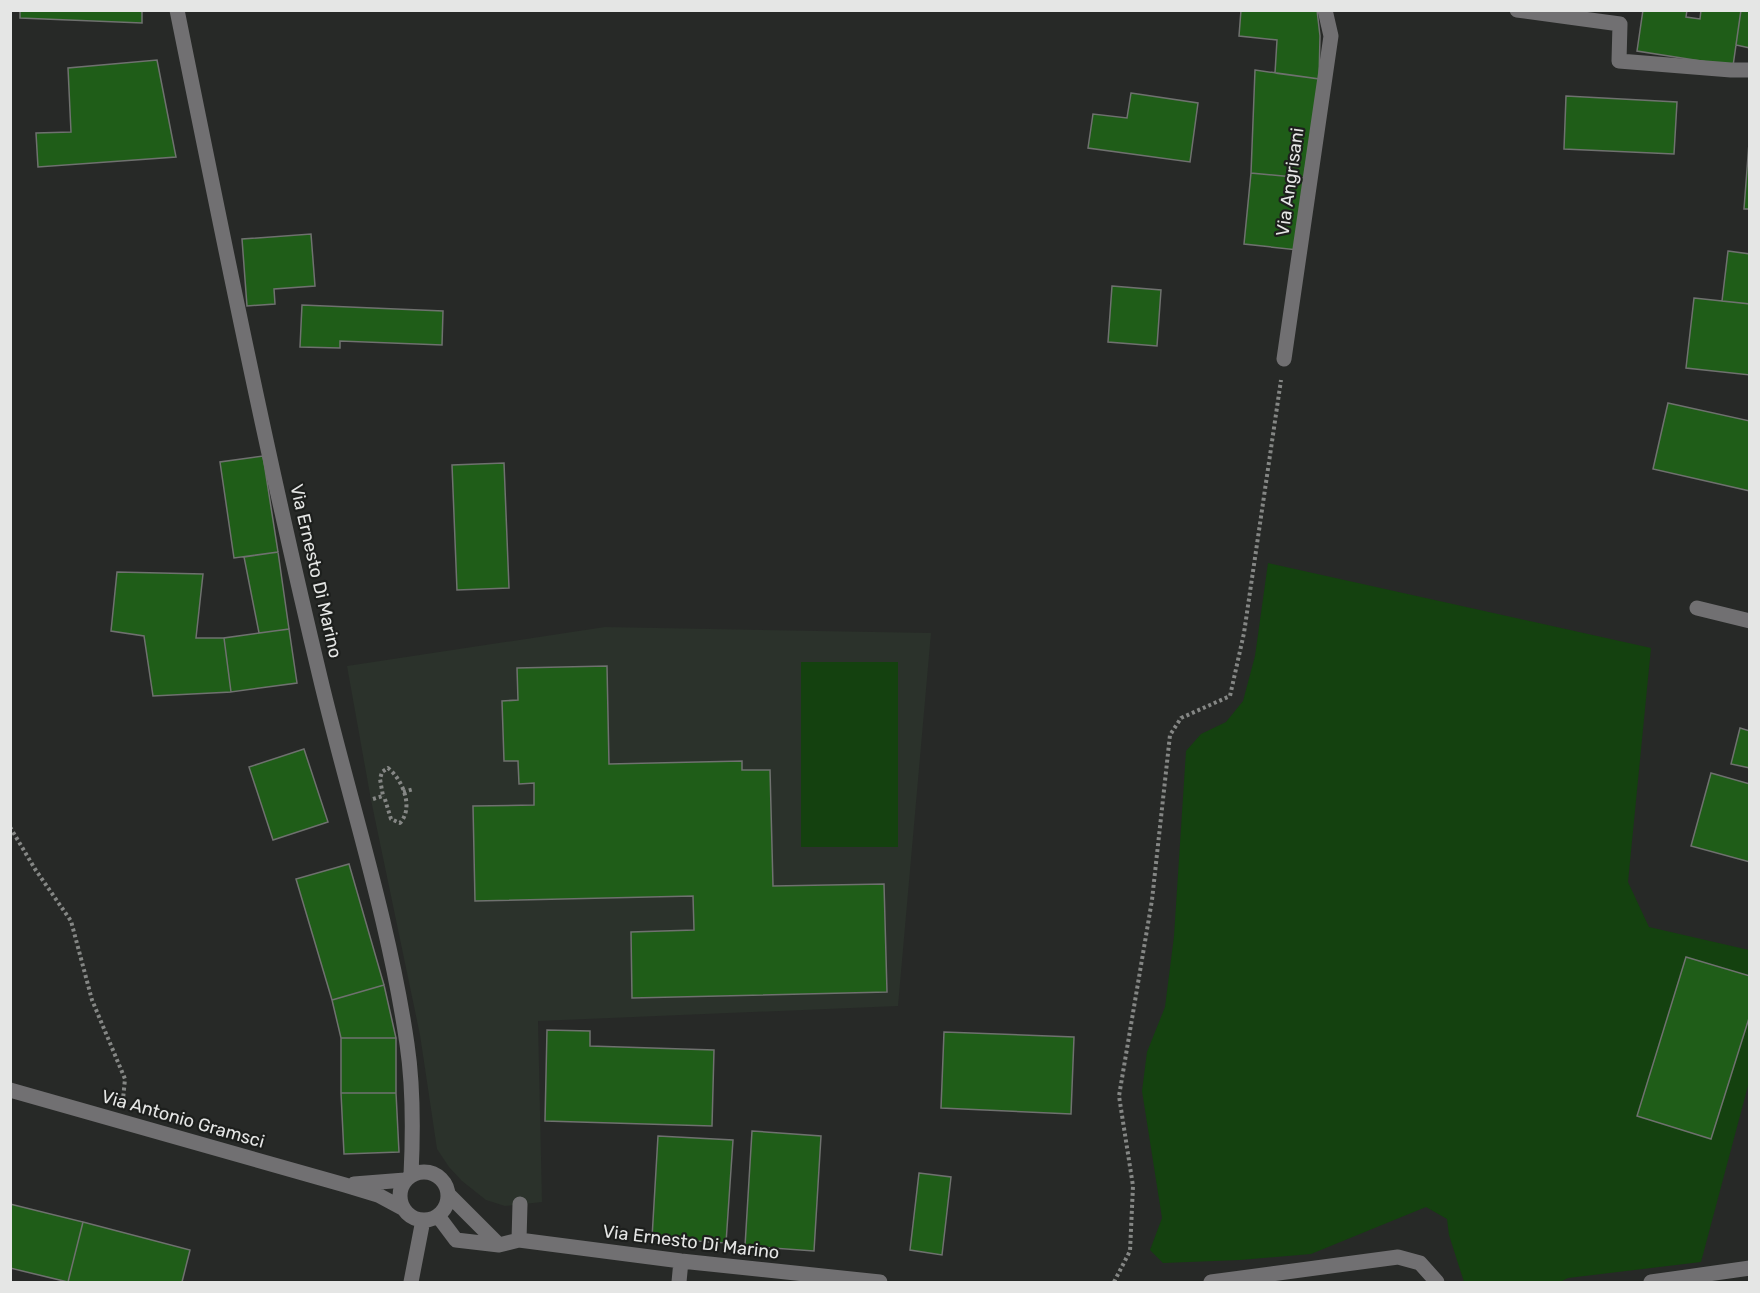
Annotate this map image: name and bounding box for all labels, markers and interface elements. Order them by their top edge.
street label: Via Angrisani [1272,126,1308,238]
street label: Via Ernesto Di Marino [285,482,347,660]
street label: Via Antonio Gramsci [99,1085,267,1153]
street label: Via Ernesto Di Marino [601,1220,781,1264]

